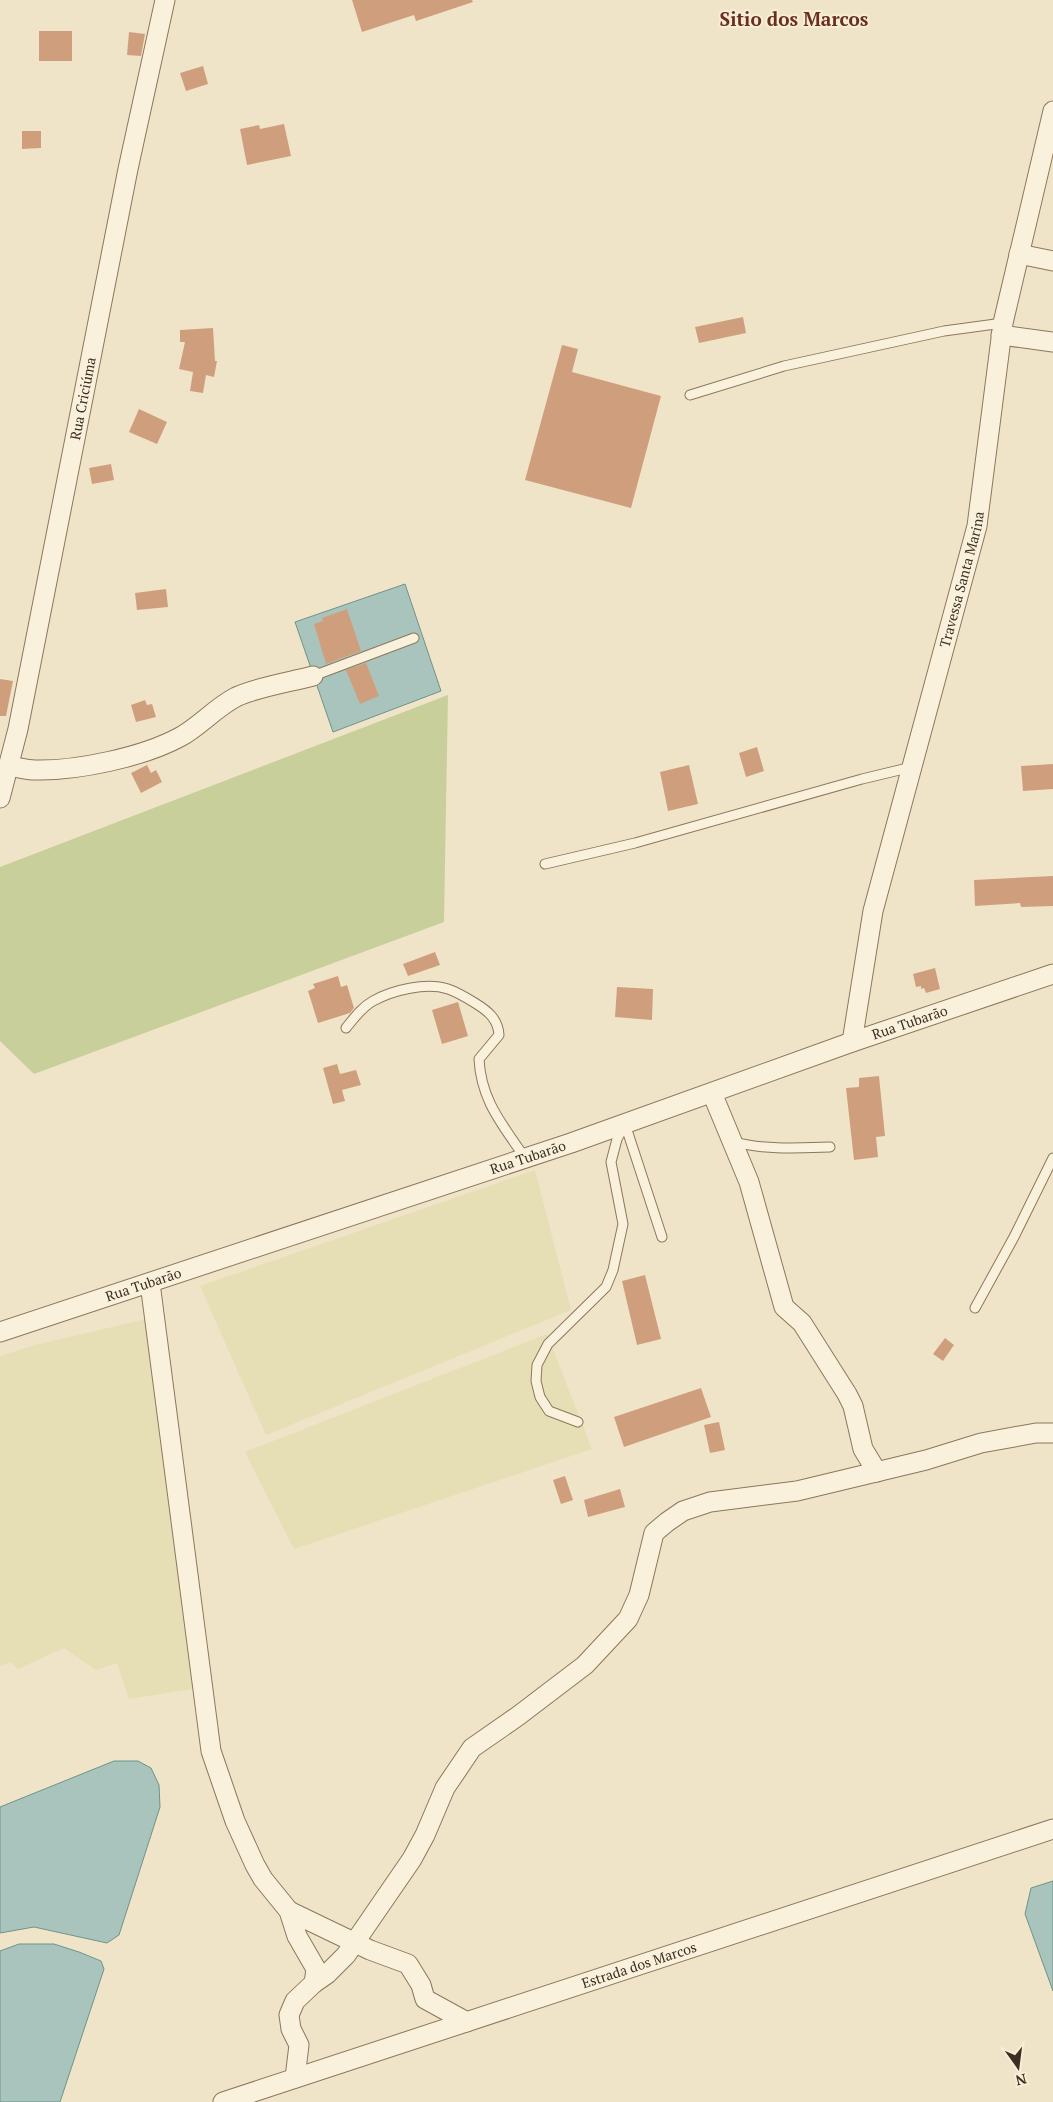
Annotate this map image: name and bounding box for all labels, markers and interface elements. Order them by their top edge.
district label: Sitio dos Marcos [720,6,869,31]
street label: Rua Criciúma [65,355,100,442]
street label: Travessa Santa Marina [935,510,988,650]
street label: Rua Tubarão [869,1000,950,1044]
street label: Rua Tubarão [487,1135,568,1178]
street label: Rua Tubarão [103,1263,184,1305]
street label: Estrada dos Marcos [579,1937,699,1992]
north arrow [993,2042,1043,2092]
text: N [1013,2070,1029,2091]

